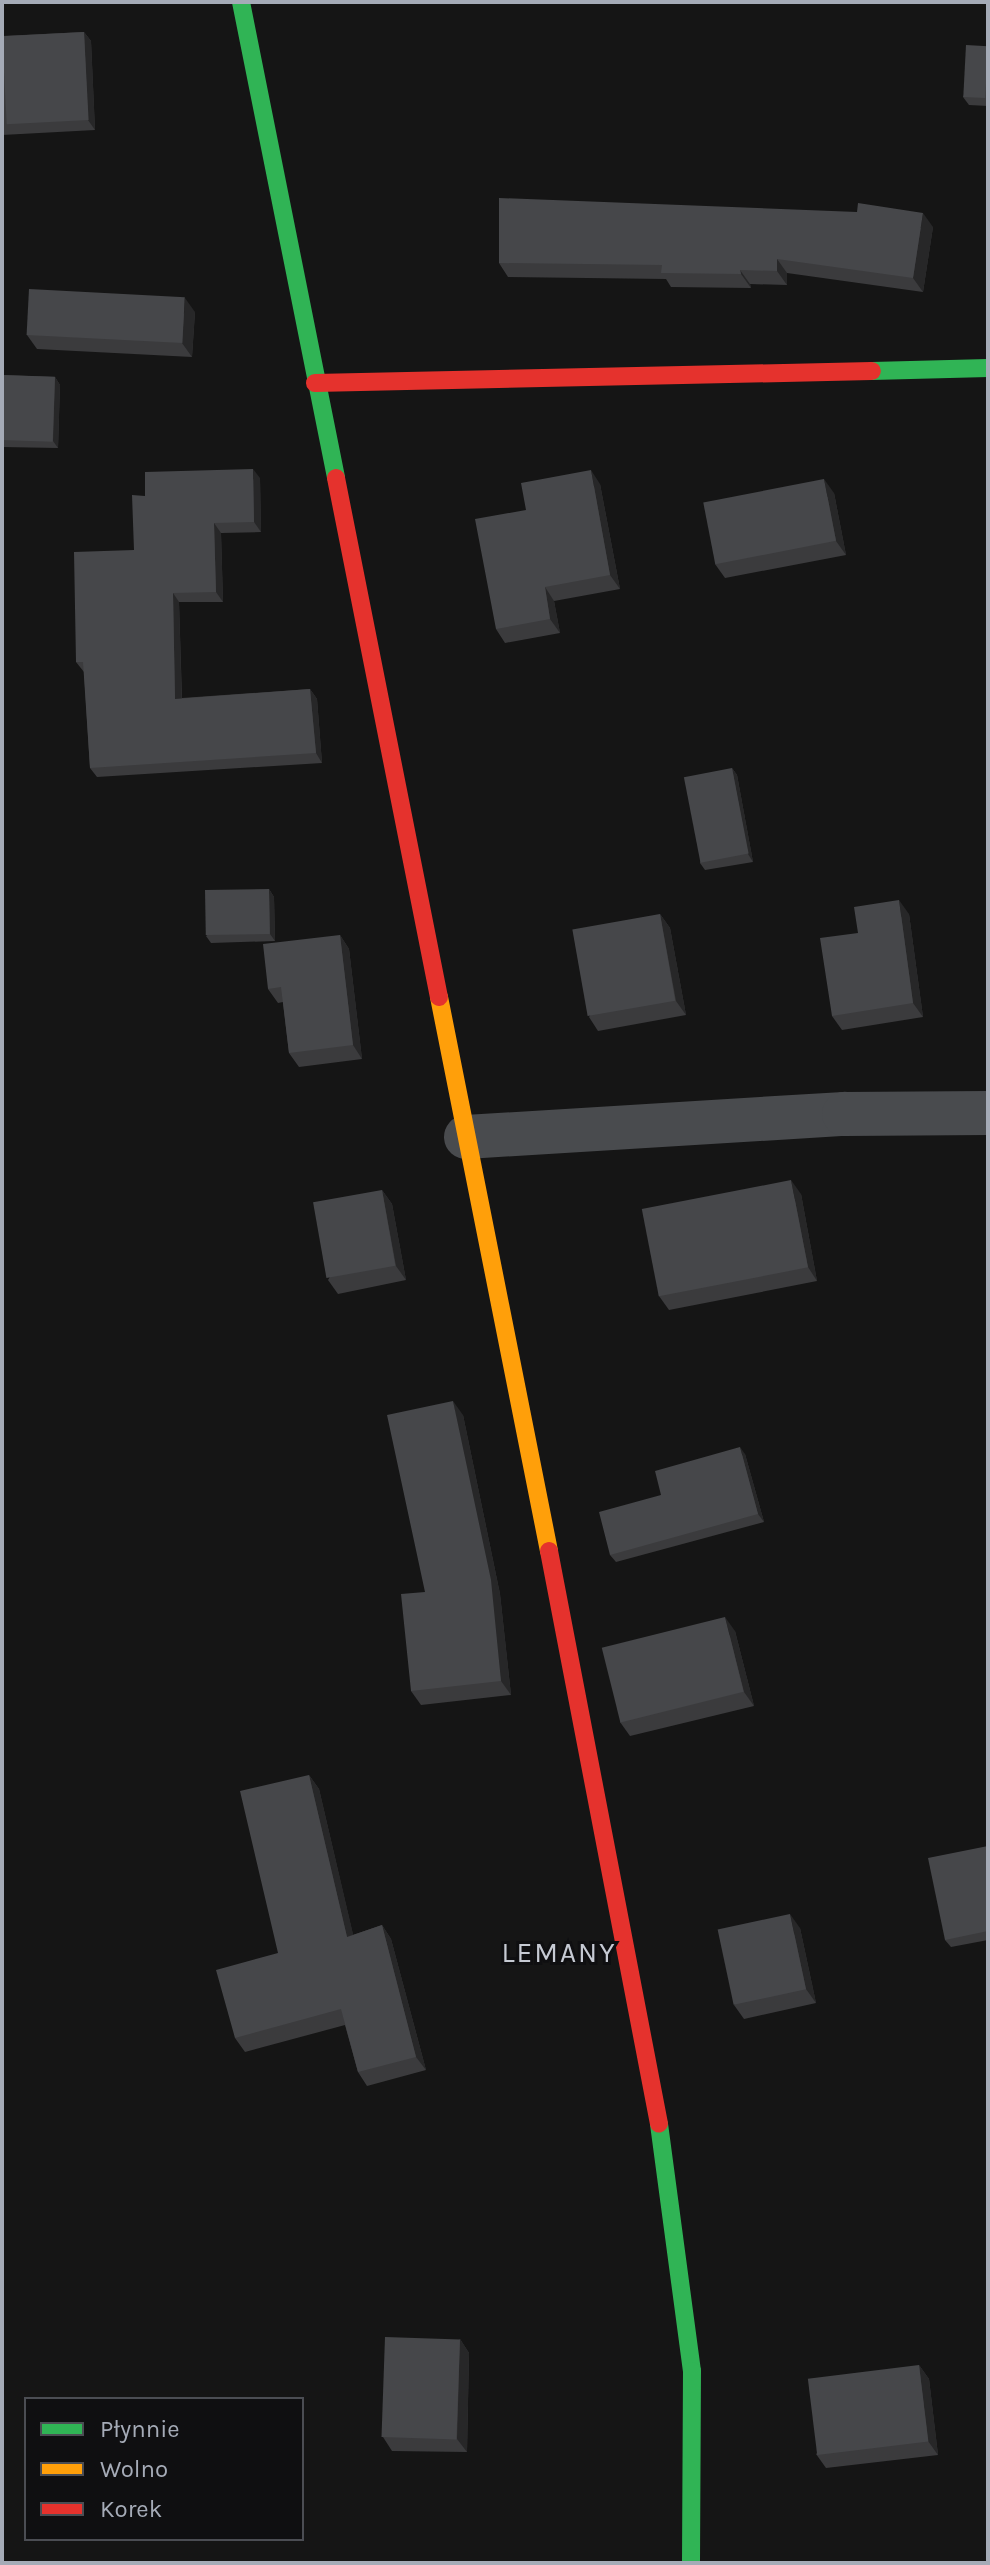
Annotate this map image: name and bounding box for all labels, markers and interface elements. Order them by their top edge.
district label: LEMANY [501,1936,617,1970]
legend [24,2397,304,2541]
text: Płynnie [100,2415,180,2443]
text: Wolno [100,2455,168,2483]
text: Korek [100,2495,162,2523]

